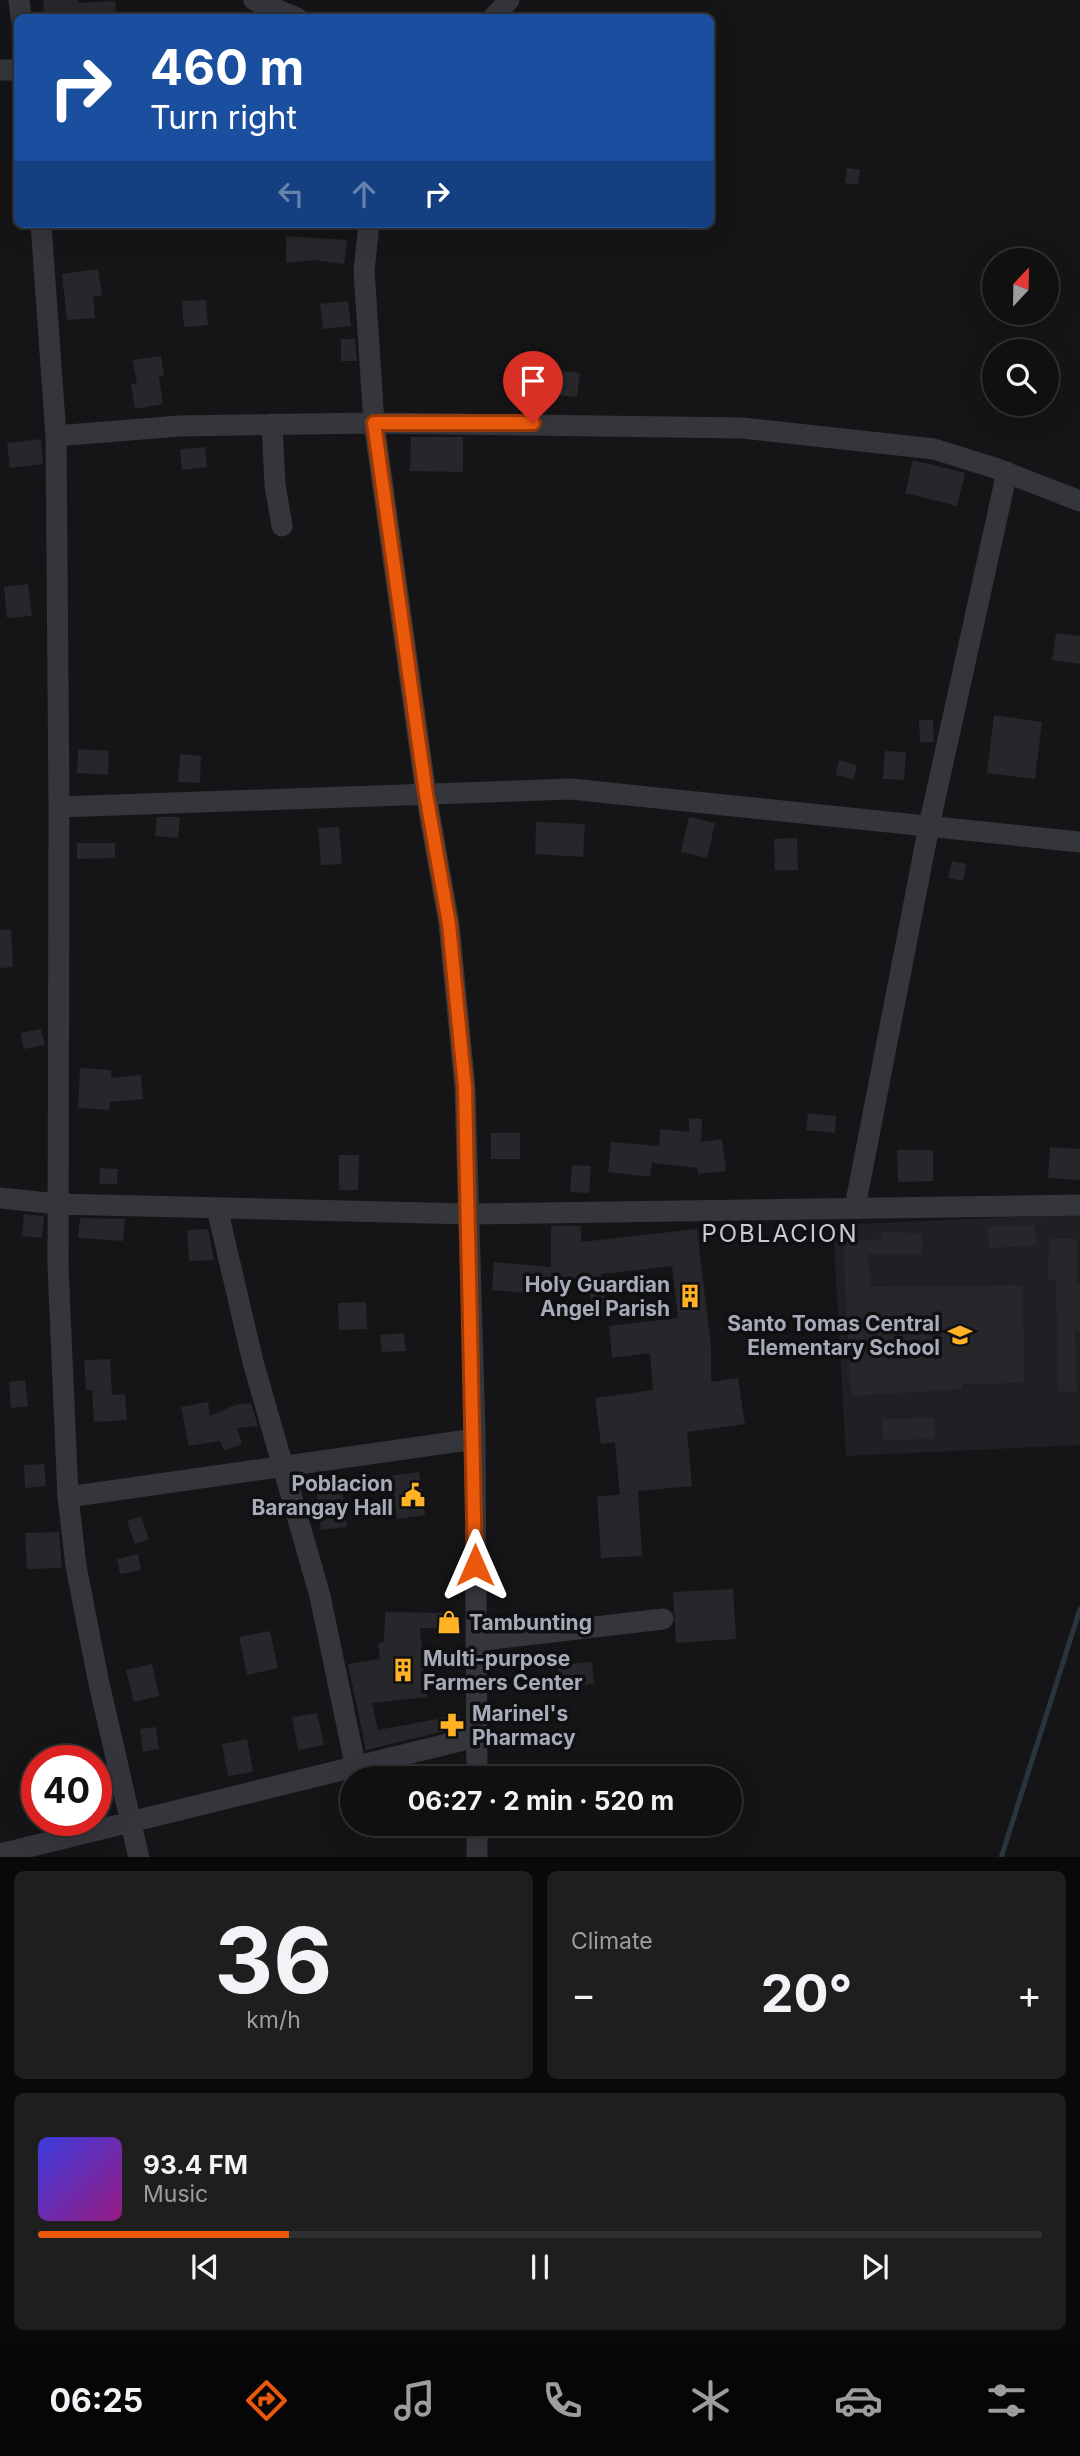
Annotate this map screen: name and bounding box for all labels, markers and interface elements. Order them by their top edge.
text: 460 m [150,38,304,97]
icon: right [35,42,126,133]
text: Turn right [150,98,297,137]
icon: left [272,175,310,213]
icon: ahead [345,175,383,213]
icon: right [418,175,456,213]
north arrow [982,248,1059,326]
map controls [982,248,1059,416]
button: search [982,339,1059,416]
pin [503,351,563,423]
icon: arrive [514,362,552,400]
district label: POBLACION [701,1219,859,1248]
place label: Holy Guardian Angel Parish [525,1272,670,1321]
building icon: Holy Guardian Angel Parish [676,1282,704,1310]
place label: Santo Tomas Central Elementary School [727,1311,940,1360]
school or university icon: Santo Tomas Central Elementary School [946,1321,974,1349]
place label: Poblacion Barangay Hall [251,1471,393,1520]
public building icon: Poblacion Barangay Hall [399,1481,427,1509]
position arrow [438,1528,512,1602]
shop icon: Tambunting [435,1608,463,1636]
place label: Tambunting [469,1610,592,1635]
place label: Multi-purpose Farmers Center [423,1646,583,1695]
building icon: Multi-purpose Farmers Center [389,1656,417,1684]
place label: Marinel's Pharmacy [472,1701,576,1750]
pharmacy icon: Marinel's Pharmacy [438,1711,466,1739]
speed limit sign: 40 [21,1745,112,1836]
text: 06:27 · 2 min · 520 m [408,1785,674,1816]
text: 36 [215,1905,332,2015]
text: Climate [571,1927,653,1955]
text: 20° [761,1962,852,2025]
text: − [571,1971,596,2017]
text: + [1017,1971,1042,2017]
text: km/h [246,2006,301,2034]
text: 93.4 FM [143,2149,248,2180]
text: Music [143,2180,208,2208]
icon: previous [186,2248,224,2286]
icon: pause [521,2248,559,2286]
icon: next [856,2248,894,2286]
icon: directions [242,2376,291,2425]
icon: music [390,2376,439,2425]
icon: phone [538,2376,587,2425]
icon: climate [686,2376,735,2425]
icon: car [834,2376,883,2425]
icon: filters [982,2376,1031,2425]
text: 06:25 [49,2381,143,2420]

